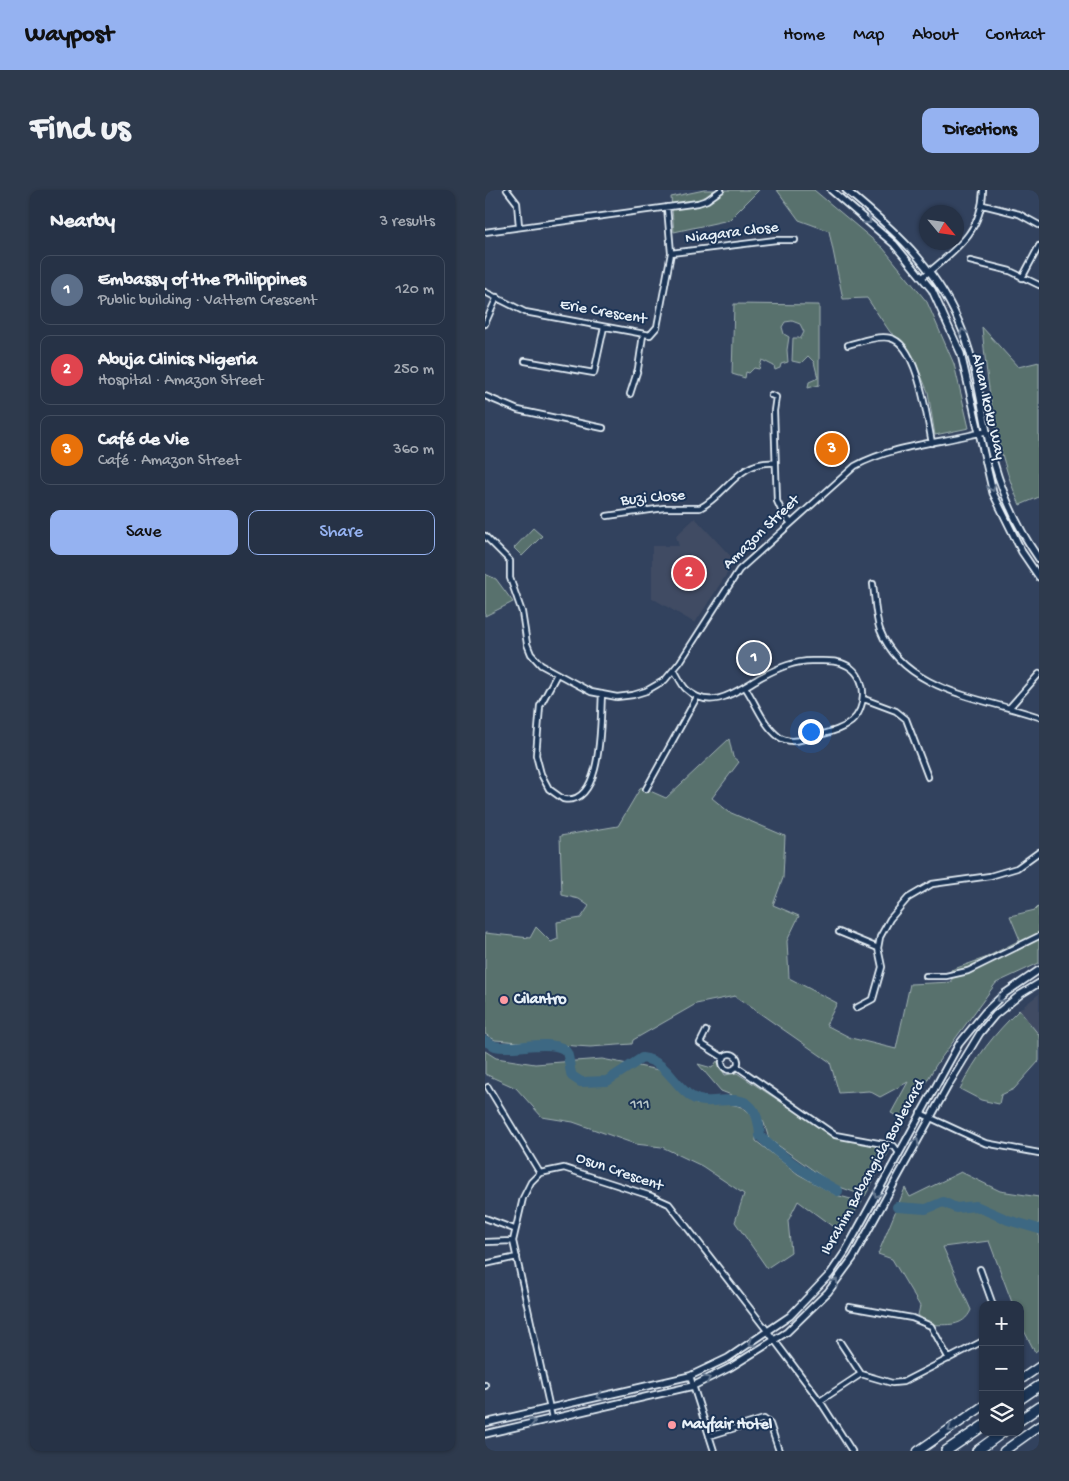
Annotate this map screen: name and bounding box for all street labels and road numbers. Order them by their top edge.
street label: Niagara Close [684,219,780,249]
street label: Erie Crescent [558,296,649,330]
street label: Alvan Ikoku Way [966,352,1008,462]
street label: Buzi Close [619,487,687,511]
street label: Amazon Street [720,491,805,574]
street label: Ibrahim Babangida Boulevard [818,1076,931,1259]
street label: Osun Crescent [573,1149,666,1197]

